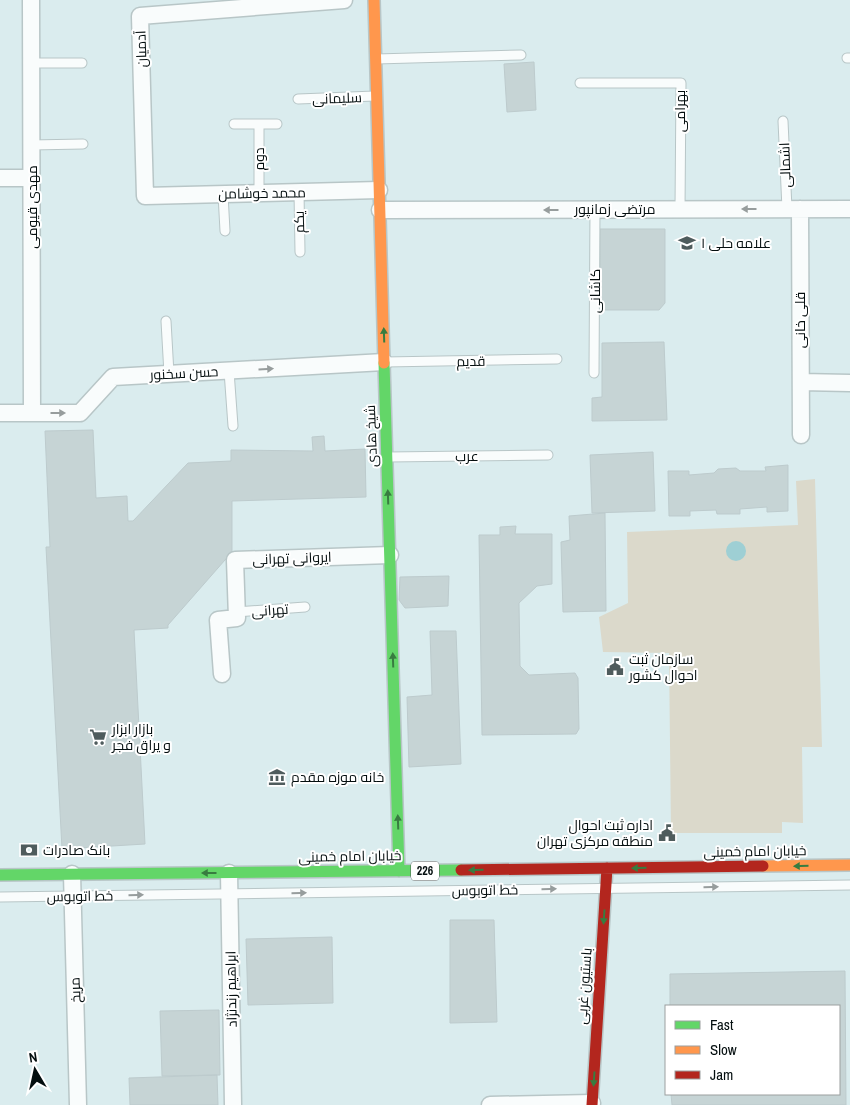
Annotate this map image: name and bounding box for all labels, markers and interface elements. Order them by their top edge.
street label: آدمیان [131,30,151,68]
street label: سلیمانی [312,88,362,108]
street label: بهرامی [671,90,689,132]
street label: اشمالی [775,142,795,188]
street label: دوم [250,147,269,171]
street label: مهدی قیومی [23,165,41,249]
street label: محمد خوشامن [218,183,306,203]
street label: مرتضی زمانپور [574,200,655,219]
one-way arrow [741,205,757,213]
one-way arrow [543,206,559,214]
street label: یکم [290,210,309,233]
school or university icon: علامه حلی ۱ [677,233,697,253]
place label: علامه حلی ۱ [701,234,771,252]
street label: کاشانی [586,269,604,313]
street label: قلی خانی [791,292,809,348]
one-way arrow [379,327,387,343]
street label: قدیم [456,352,486,371]
street label: حسن سخنور [148,362,219,384]
one-way arrow [259,364,275,372]
street label: شیخ هادی [361,405,381,467]
one-way arrow [50,409,66,417]
street label: عرب [455,447,479,465]
one-way arrow [384,489,392,505]
street label: ایروانی تهرانی [252,548,332,568]
street label: تهرانی [251,600,289,620]
place label: سازمان ثبت احوال کشور [628,650,697,684]
one-way arrow [389,651,397,667]
public building icon: سازمان ثبت احوال کشور [605,657,625,677]
place label: بازار ابزار و یراق فجر [111,720,171,754]
supermarket icon: بازار ابزار و یراق فجر [88,727,108,747]
museum icon: خانه موزه مقدم [267,767,287,787]
place label: خانه موزه مقدم [291,768,384,787]
one-way arrow [394,814,402,830]
place label: اداره ثبت احوال منطقه مركزی تهران [537,816,653,850]
public building icon: اداره ثبت احوال منطقه مركزی تهران [657,823,677,843]
bank icon: بانک صادرات [19,840,39,860]
place label: بانک صادرات [43,841,110,859]
street label: خیابان امام خمینی [703,841,807,862]
street label: خیابان امام خمینی [298,846,402,867]
road number: 226 [411,861,439,880]
one-way arrow [793,862,809,870]
one-way arrow [631,864,647,872]
one-way arrow [468,866,484,874]
one-way arrow [201,869,217,877]
street label: خط اتوبوس [452,880,518,900]
one-way arrow [703,883,719,891]
one-way arrow [541,885,557,893]
street label: خط اتوبوس [47,886,113,906]
one-way arrow [291,889,307,897]
one-way arrow [128,891,144,899]
one-way arrow [599,909,607,925]
street label: باستیون غربی [572,947,596,1025]
street label: ابراهیم زندنژاد [221,951,242,1027]
street label: مریخ [66,977,84,1003]
legend [665,1005,840,1095]
text: Fast [710,1014,734,1035]
text: Slow [710,1039,737,1060]
north arrow [10,1045,60,1095]
text: N [27,1048,38,1067]
text: Jam [710,1064,733,1085]
one-way arrow [589,1071,597,1087]

